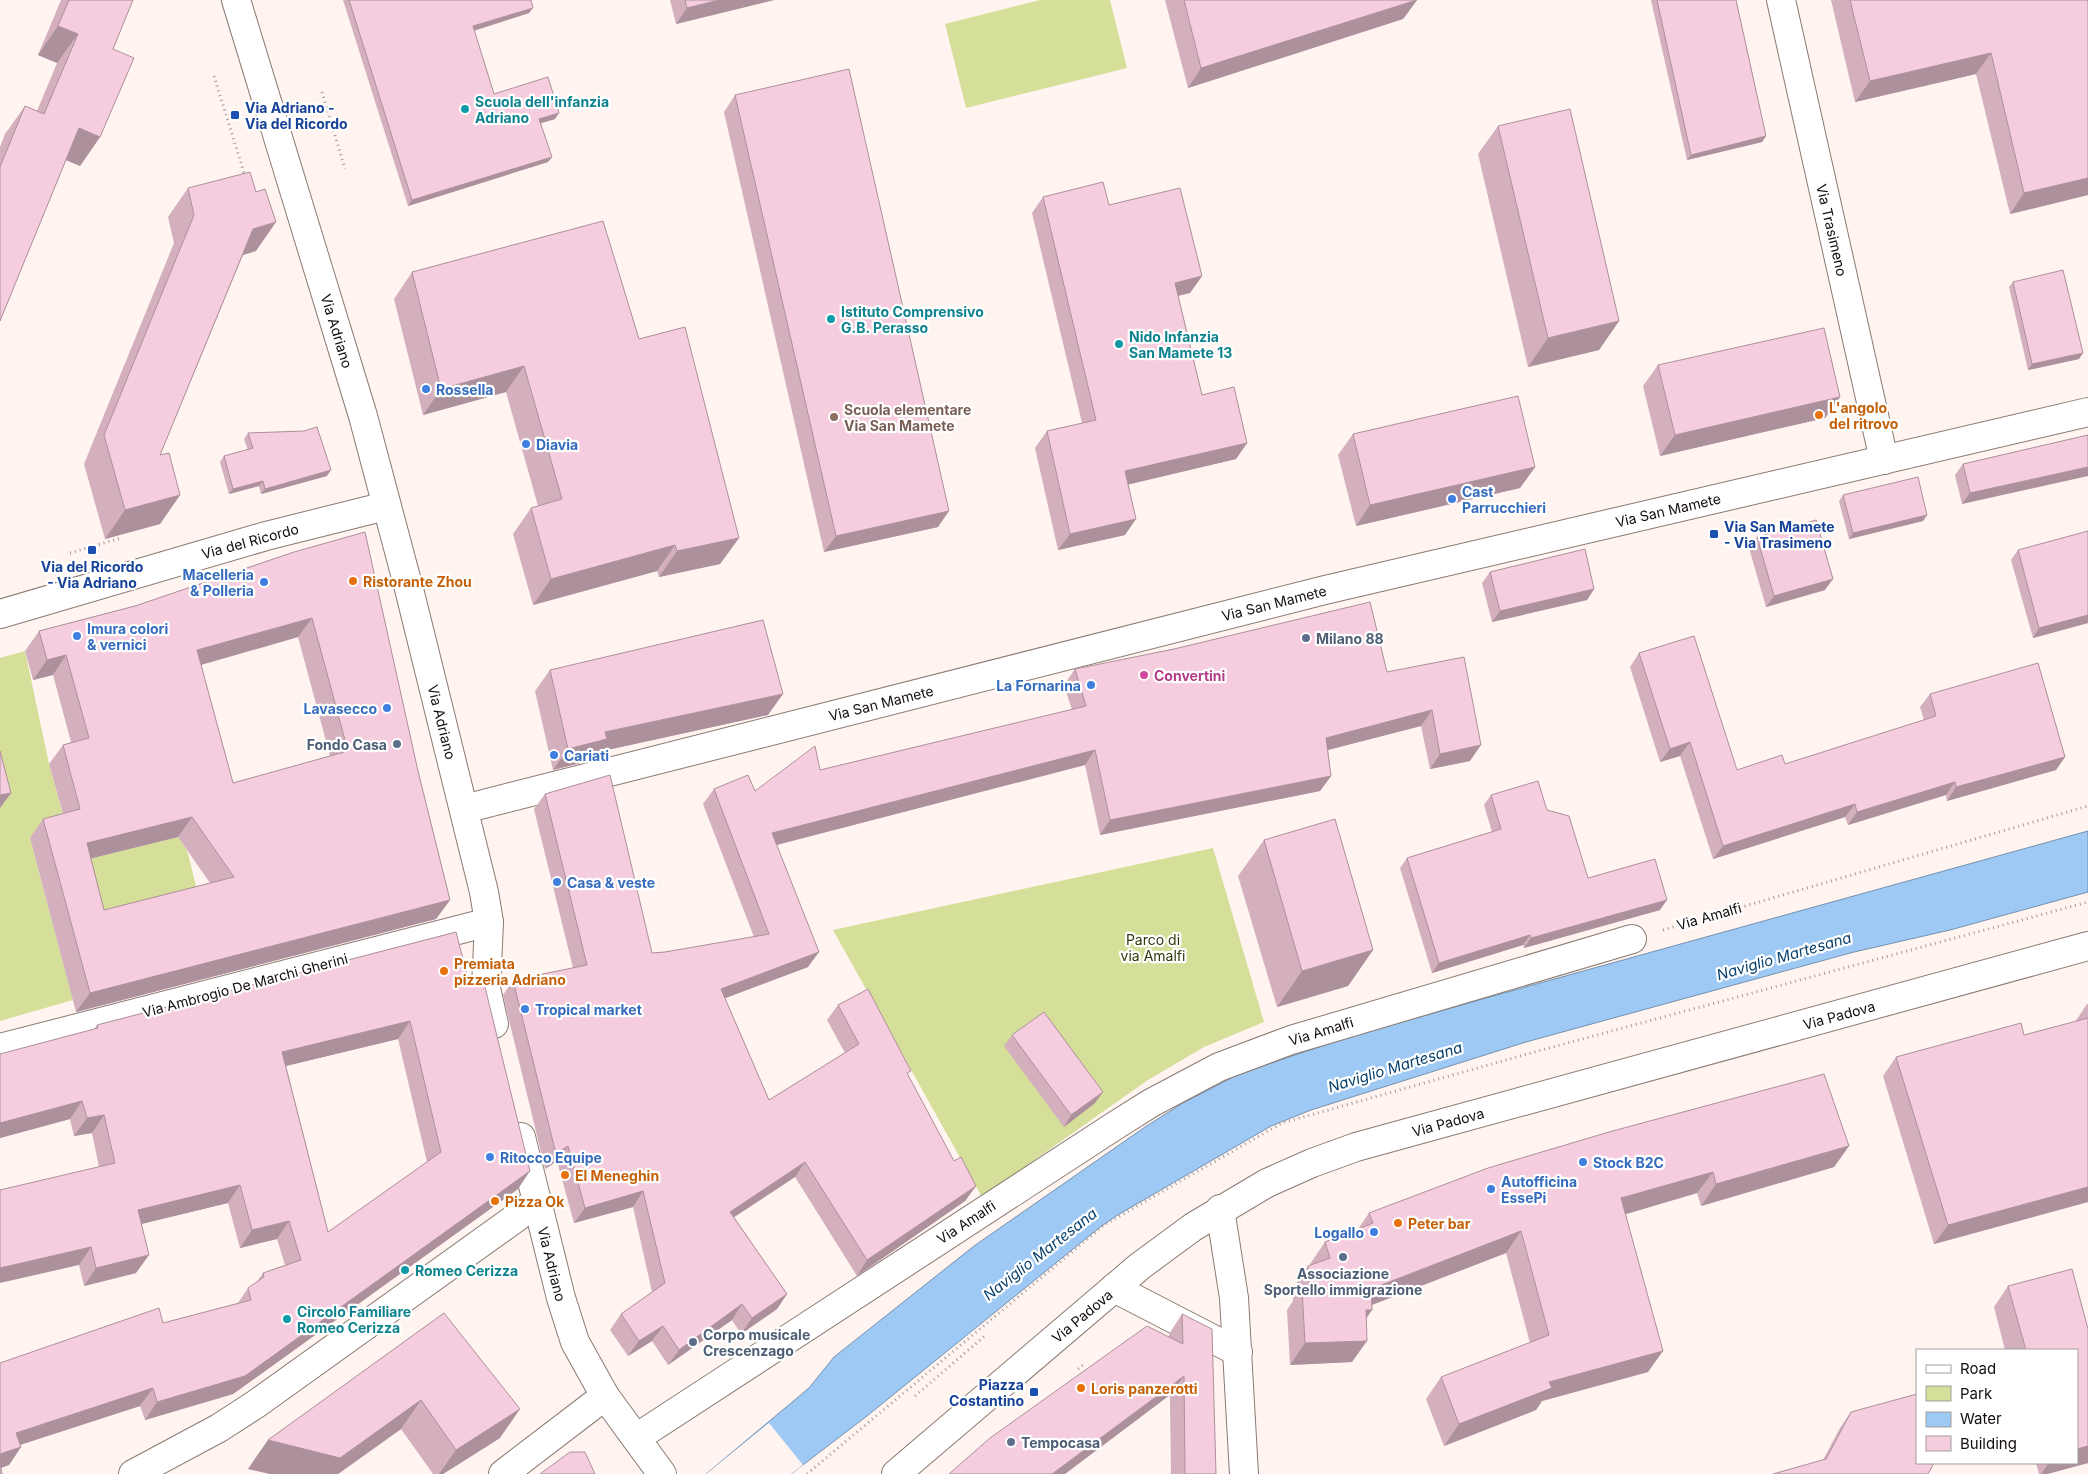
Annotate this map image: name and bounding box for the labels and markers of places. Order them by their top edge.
place label: Scuola dell'infanzia Adriano [475,93,609,126]
place label: Via Adriano - Via del Ricordo [245,99,348,132]
marker: Scuola dell'infanzia Adriano [459,103,471,115]
marker: Via Adriano - Via del Ricordo [229,109,241,121]
place label: Istituto Comprensivo G.B. Perasso [841,303,984,336]
marker: Istituto Comprensivo G.B. Perasso [825,313,837,325]
place label: Nido Infanzia San Mamete 13 [1129,328,1232,361]
marker: Nido Infanzia San Mamete 13 [1113,338,1125,350]
place label: Rossella [436,381,493,398]
marker: Rossella [420,383,432,395]
place label: L'angolo del ritrovo [1829,399,1899,432]
place label: Scuola elementare Via San Mamete [844,401,971,434]
marker: L'angolo del ritrovo [1813,409,1825,421]
marker: Scuola elementare Via San Mamete [828,411,840,423]
place label: Diavia [536,436,578,453]
marker: Diavia [520,438,532,450]
place label: Cast Parrucchieri [1462,483,1546,516]
marker: Cast Parrucchieri [1446,493,1458,505]
place label: Via San Mamete - Via Trasimeno [1724,518,1835,551]
marker: Via San Mamete - Via Trasimeno [1708,528,1720,540]
marker: Via del Ricordo - Via Adriano [86,544,98,556]
place label: Via del Ricordo - Via Adriano [41,558,144,591]
place label: Macelleria & Polleria [183,566,254,599]
place label: Ristorante Zhou [363,573,472,590]
marker: Ristorante Zhou [347,575,359,587]
marker: Macelleria & Polleria [258,576,270,588]
place label: Imura colori & vernici [87,620,168,653]
marker: Imura colori & vernici [71,630,83,642]
place label: Milano 88 [1316,630,1384,647]
marker: Milano 88 [1300,632,1312,644]
place label: Convertini [1154,667,1226,684]
marker: Convertini [1138,669,1150,681]
place label: La Fornarina [996,677,1081,694]
marker: La Fornarina [1085,679,1097,691]
place label: Lavasecco [304,700,377,717]
marker: Lavasecco [381,702,393,714]
place label: Fondo Casa [307,736,387,753]
marker: Fondo Casa [391,738,403,750]
place label: Cariati [564,747,609,764]
marker: Cariati [548,749,560,761]
place label: Casa & veste [567,874,655,891]
marker: Casa & veste [551,876,563,888]
place label: Premiata pizzeria Adriano [454,955,566,988]
marker: Premiata pizzeria Adriano [438,965,450,977]
place label: Tropical market [535,1001,642,1018]
marker: Tropical market [519,1003,531,1015]
place label: Ritocco Equipe [500,1149,602,1166]
marker: Ritocco Equipe [484,1151,496,1163]
place label: Stock B2C [1593,1154,1664,1171]
marker: Stock B2C [1577,1156,1589,1168]
place label: El Meneghin [575,1167,659,1184]
marker: El Meneghin [559,1169,571,1181]
place label: Autofficina EssePi [1501,1173,1577,1206]
marker: Autofficina EssePi [1485,1183,1497,1195]
place label: Pizza Ok [505,1193,565,1210]
marker: Pizza Ok [489,1195,501,1207]
place label: Peter bar [1408,1215,1471,1232]
marker: Peter bar [1392,1217,1404,1229]
place label: Logallo [1314,1224,1364,1241]
marker: Logallo [1368,1226,1380,1238]
marker: Associazione Sportello immigrazione [1337,1251,1349,1263]
place label: Romeo Cerizza [415,1262,518,1279]
marker: Romeo Cerizza [399,1264,411,1276]
place label: Associazione Sportello immigrazione [1264,1265,1422,1298]
place label: Circolo Familiare Romeo Cerizza [297,1303,411,1336]
marker: Circolo Familiare Romeo Cerizza [281,1313,293,1325]
place label: Corpo musicale Crescenzago [703,1326,810,1359]
marker: Corpo musicale Crescenzago [687,1336,699,1348]
place label: Piazza Costantino [949,1376,1024,1409]
place label: Loris panzerotti [1091,1380,1198,1397]
marker: Loris panzerotti [1075,1382,1087,1394]
marker: Piazza Costantino [1028,1386,1040,1398]
place label: Tempocasa [1021,1434,1100,1451]
marker: Tempocasa [1005,1436,1017,1448]

